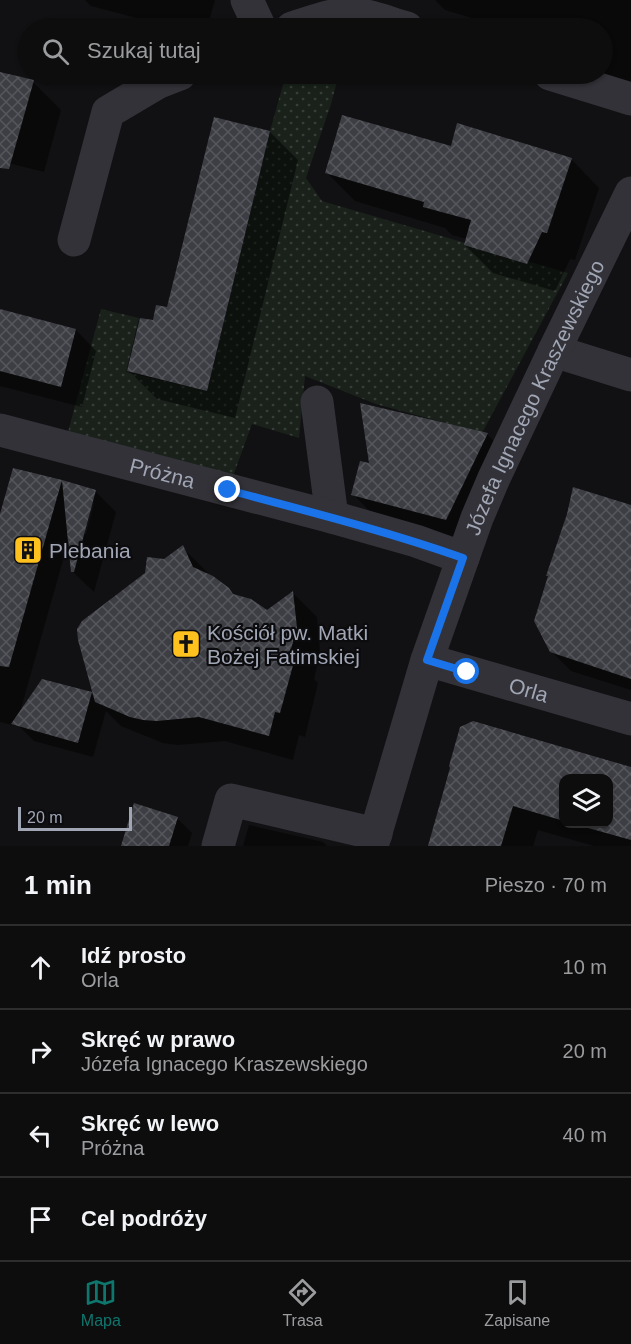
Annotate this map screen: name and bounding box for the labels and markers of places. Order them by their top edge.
building icon: Plebania [12,534,44,566]
place label: Plebania [49,539,131,562]
place label: Kościół pw. Matki Bożej Fatimskiej [207,621,368,668]
church icon: Kościół pw. Matki Bożej Fatimskiej [170,628,202,660]

